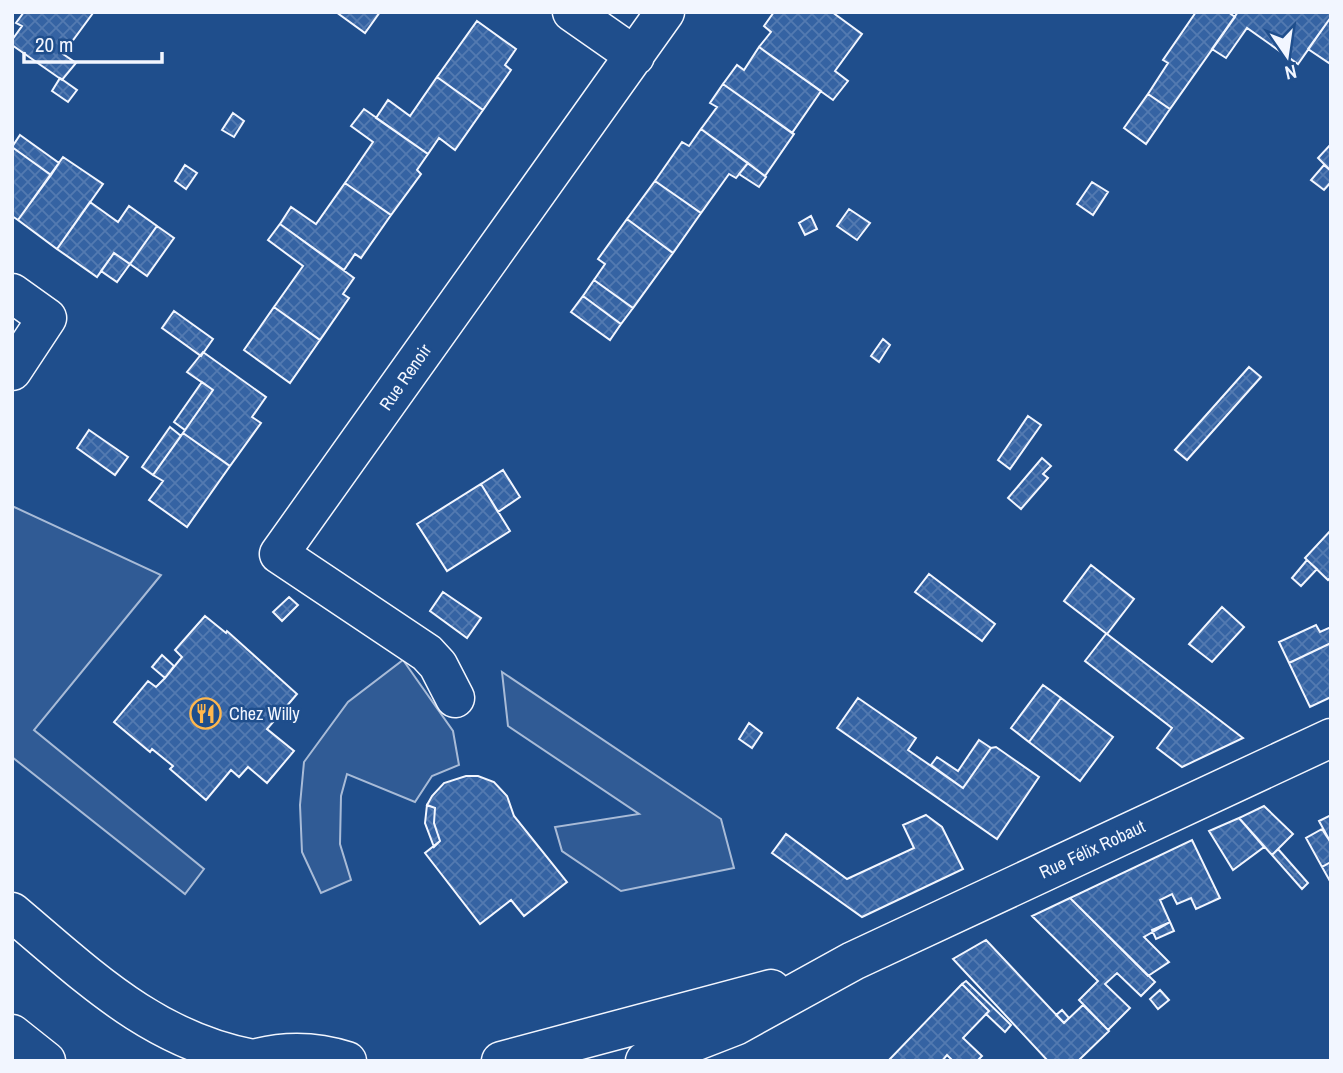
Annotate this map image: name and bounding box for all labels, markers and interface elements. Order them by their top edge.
scale bar [24,21,163,65]
north arrow [1252,21,1322,91]
text: 20 m [35,30,73,59]
text: N [1282,59,1299,86]
street label: Rue Renoir [373,339,437,415]
restaurant icon: Chez Willy [189,696,223,730]
place label: Chez Willy [229,701,300,726]
street label: Rue Félix Robaut [1035,814,1149,884]

